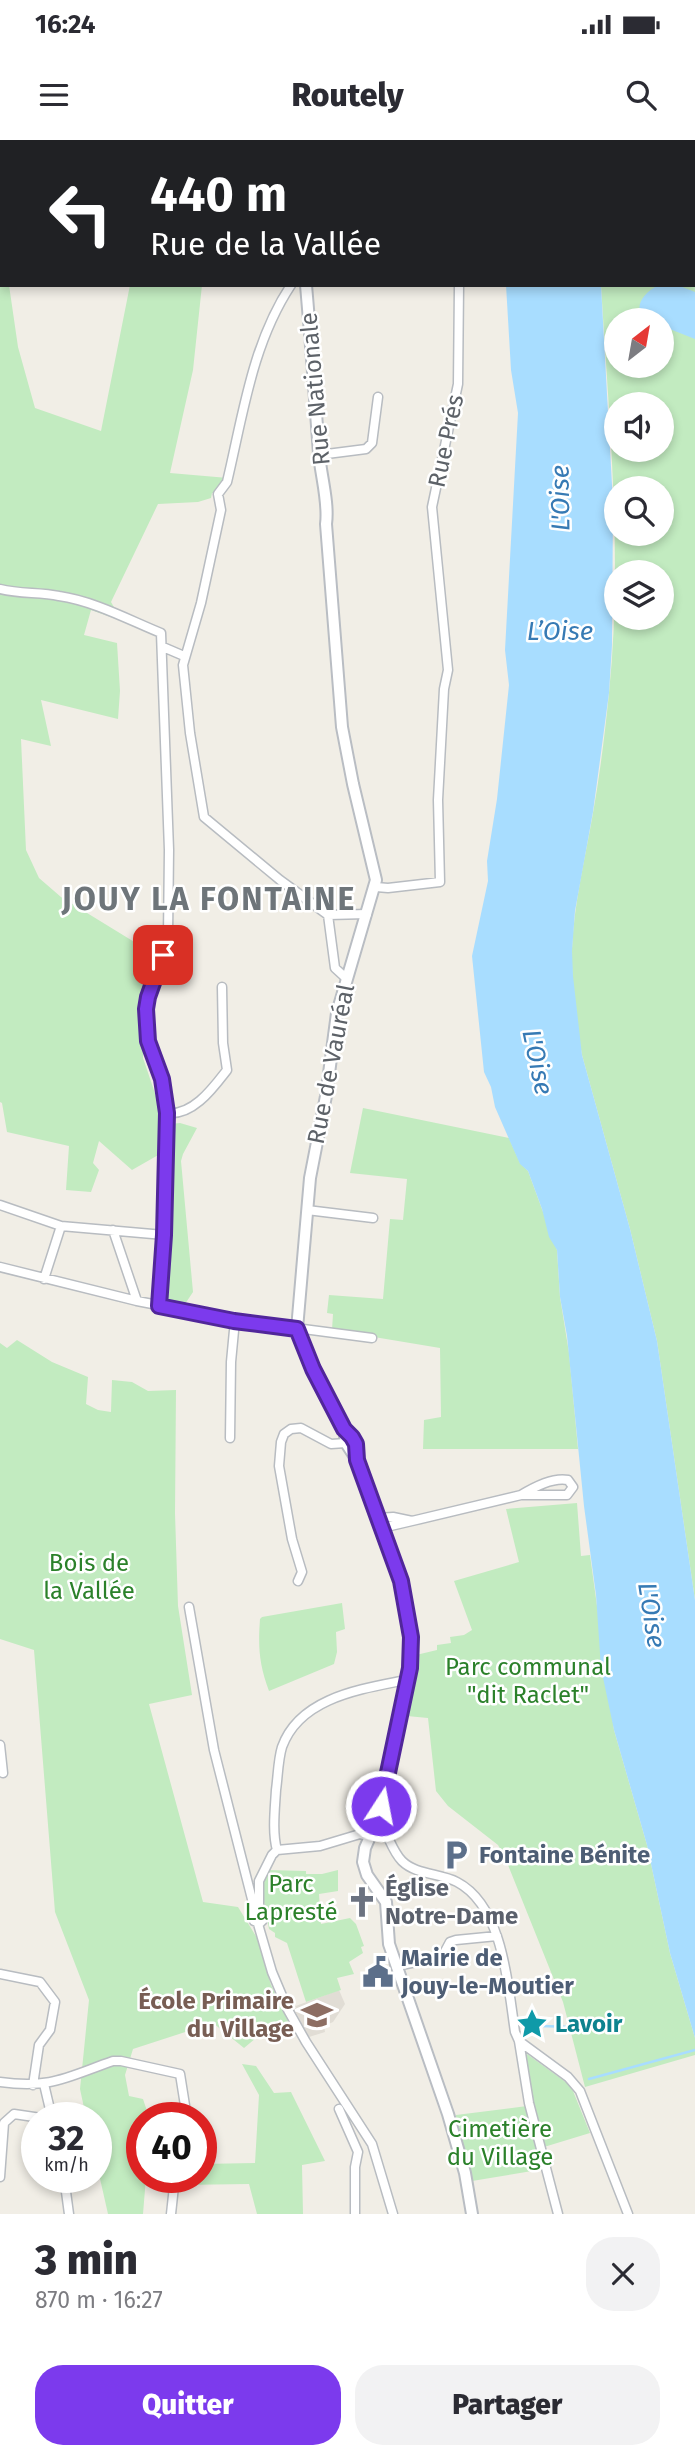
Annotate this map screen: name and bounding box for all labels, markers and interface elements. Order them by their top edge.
text: 16:24 [35,9,95,40]
icon: menu [35,76,73,114]
text: Routely [291,76,404,114]
icon: search [622,76,660,114]
text: 440 m [150,165,287,224]
icon: left [35,168,126,259]
text: Rue de la Vallée [150,225,381,263]
north arrow [604,308,674,378]
map controls [604,308,674,630]
street label: Rue Nationale [294,311,336,467]
street label: Rue Prés [423,392,469,490]
button: sound [604,392,674,462]
water label: L'Oise [544,465,577,531]
button: search [604,476,674,546]
button: layers [604,560,674,630]
water label: L’Oise [527,616,593,647]
district label: JOUY LA FONTAINE [61,880,356,918]
pin [133,925,193,985]
icon: arrive [144,936,182,974]
street label: Rue de Vauréal [302,982,360,1146]
water label: L'Oise [515,1026,560,1098]
park label: Bois de la Vallée [43,1549,135,1605]
water label: L'Oise [631,1580,672,1650]
park label: Parc communal "dit Raclet" [445,1653,611,1709]
position arrow [344,1769,418,1843]
parking icon: Fontaine Bénite [439,1838,473,1872]
place label: Fontaine Bénite [479,1841,650,1869]
park label: Parc Lapresté [244,1870,338,1926]
place label: Église Notre-Dame [385,1873,518,1930]
church icon: Église Notre-Dame [345,1885,379,1919]
place label: Mairie de Jouy-le-Moutier [400,1944,574,2000]
public building icon: Mairie de Jouy-le-Moutier [361,1955,395,1989]
place label: École Primaire du Village [138,1986,294,2043]
school or university icon: École Primaire du Village [300,1998,334,2032]
place icon: Lavoir [515,2007,549,2041]
place label: Lavoir [555,2010,623,2038]
speed limit sign: 40 [126,2102,217,2193]
park label: Cimetière du Village [447,2115,553,2171]
text: 32 [49,2117,84,2159]
text: km/h [44,2154,89,2176]
text: 3 min [35,2235,138,2285]
button: close [586,2237,660,2311]
text: 870 m · 16:27 [35,2286,163,2314]
button: Quitter [35,2365,341,2445]
button: Partager [355,2365,660,2445]

